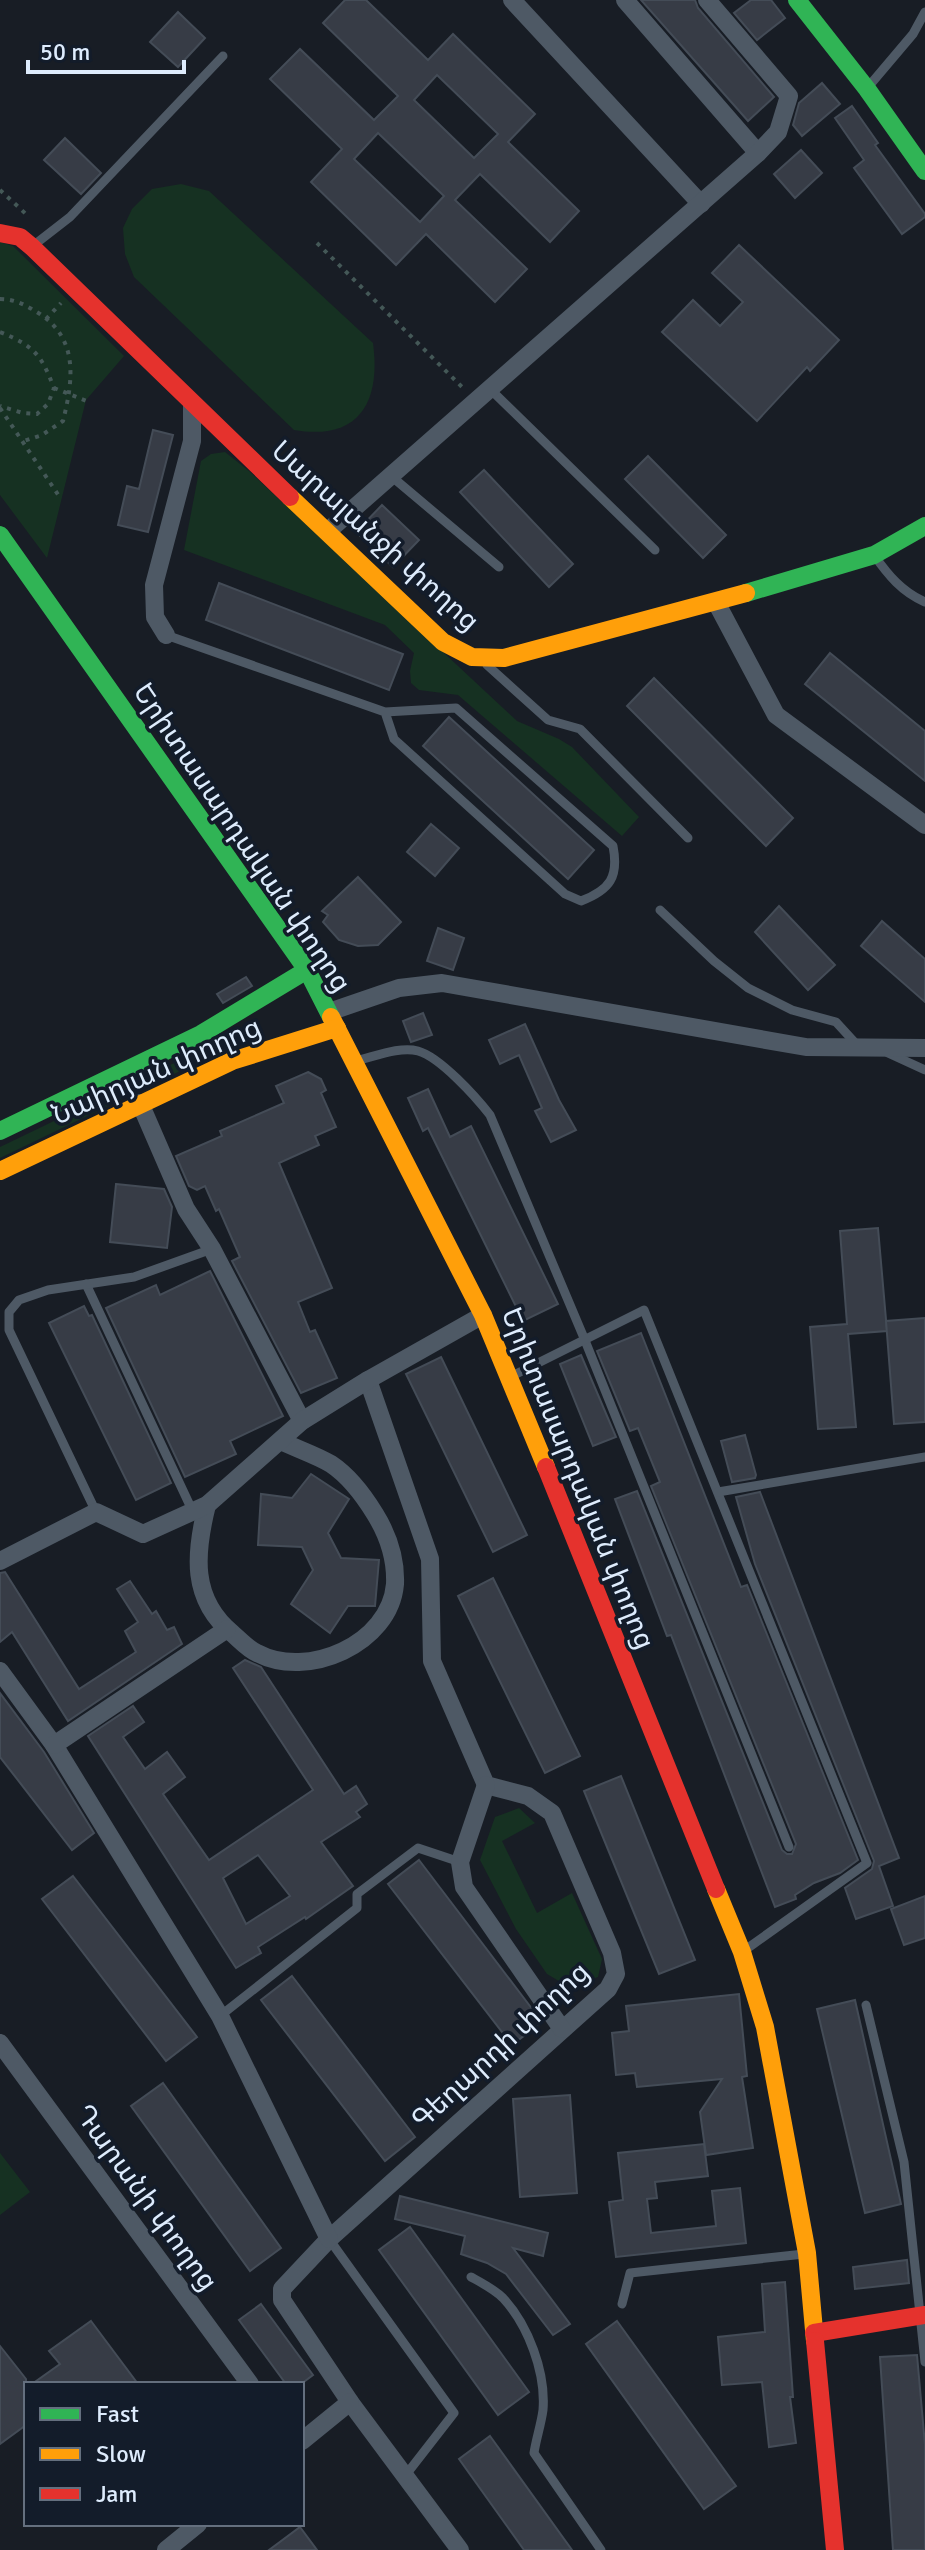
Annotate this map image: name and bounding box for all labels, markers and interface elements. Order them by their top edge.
scale bar [28,24,184,74]
text: 50 m [40,37,90,67]
street label: Սարալանջի փողոց [264,433,486,638]
street label: Երիտասարդական փողոց [126,677,358,999]
street label: Նաիրյան փողոց [47,1010,266,1132]
street label: Երիտասարդական փողոց [494,1303,662,1654]
street label: Գեղարդի փողոց [405,1955,597,2137]
street label: Դարանի փողոց [67,2098,225,2297]
legend [24,2382,304,2526]
text: Fast [96,2399,139,2429]
text: Slow [96,2439,146,2469]
text: Jam [96,2479,137,2509]

